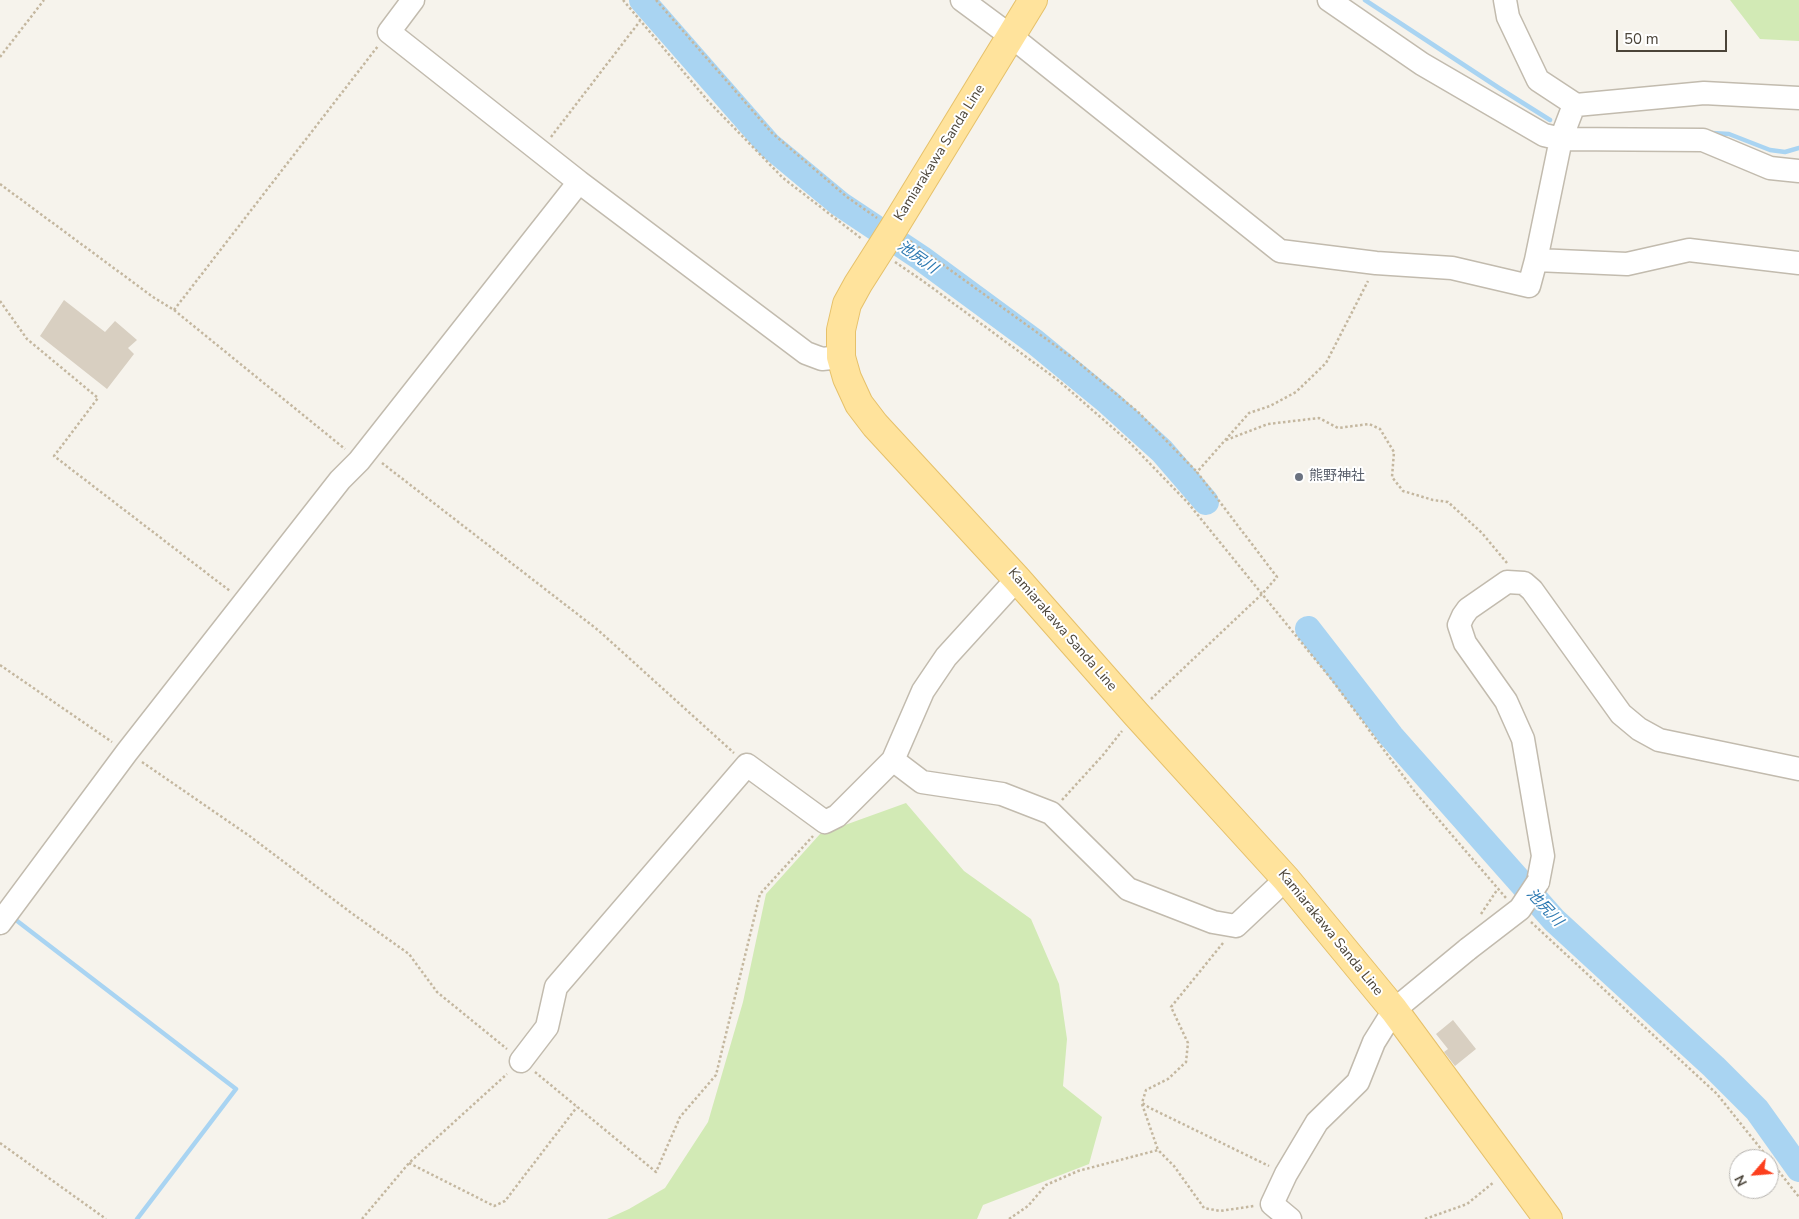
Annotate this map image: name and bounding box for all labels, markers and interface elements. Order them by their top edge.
scale bar [1619,20,1730,52]
text: 50 m [1624,29,1659,49]
street label: Kamiarakawa Sanda Line [891,82,989,224]
water label: 池尻川 [893,238,941,278]
place label: 熊野神社 [1309,469,1365,485]
marker: 熊野神社 [1293,471,1305,483]
street label: Kamiarakawa Sanda Line [1004,565,1120,695]
street label: Kamiarakawa Sanda Line [1274,867,1386,999]
water label: 池尻川 [1522,885,1566,931]
north arrow [1729,1149,1779,1199]
text: N [1730,1172,1752,1190]

